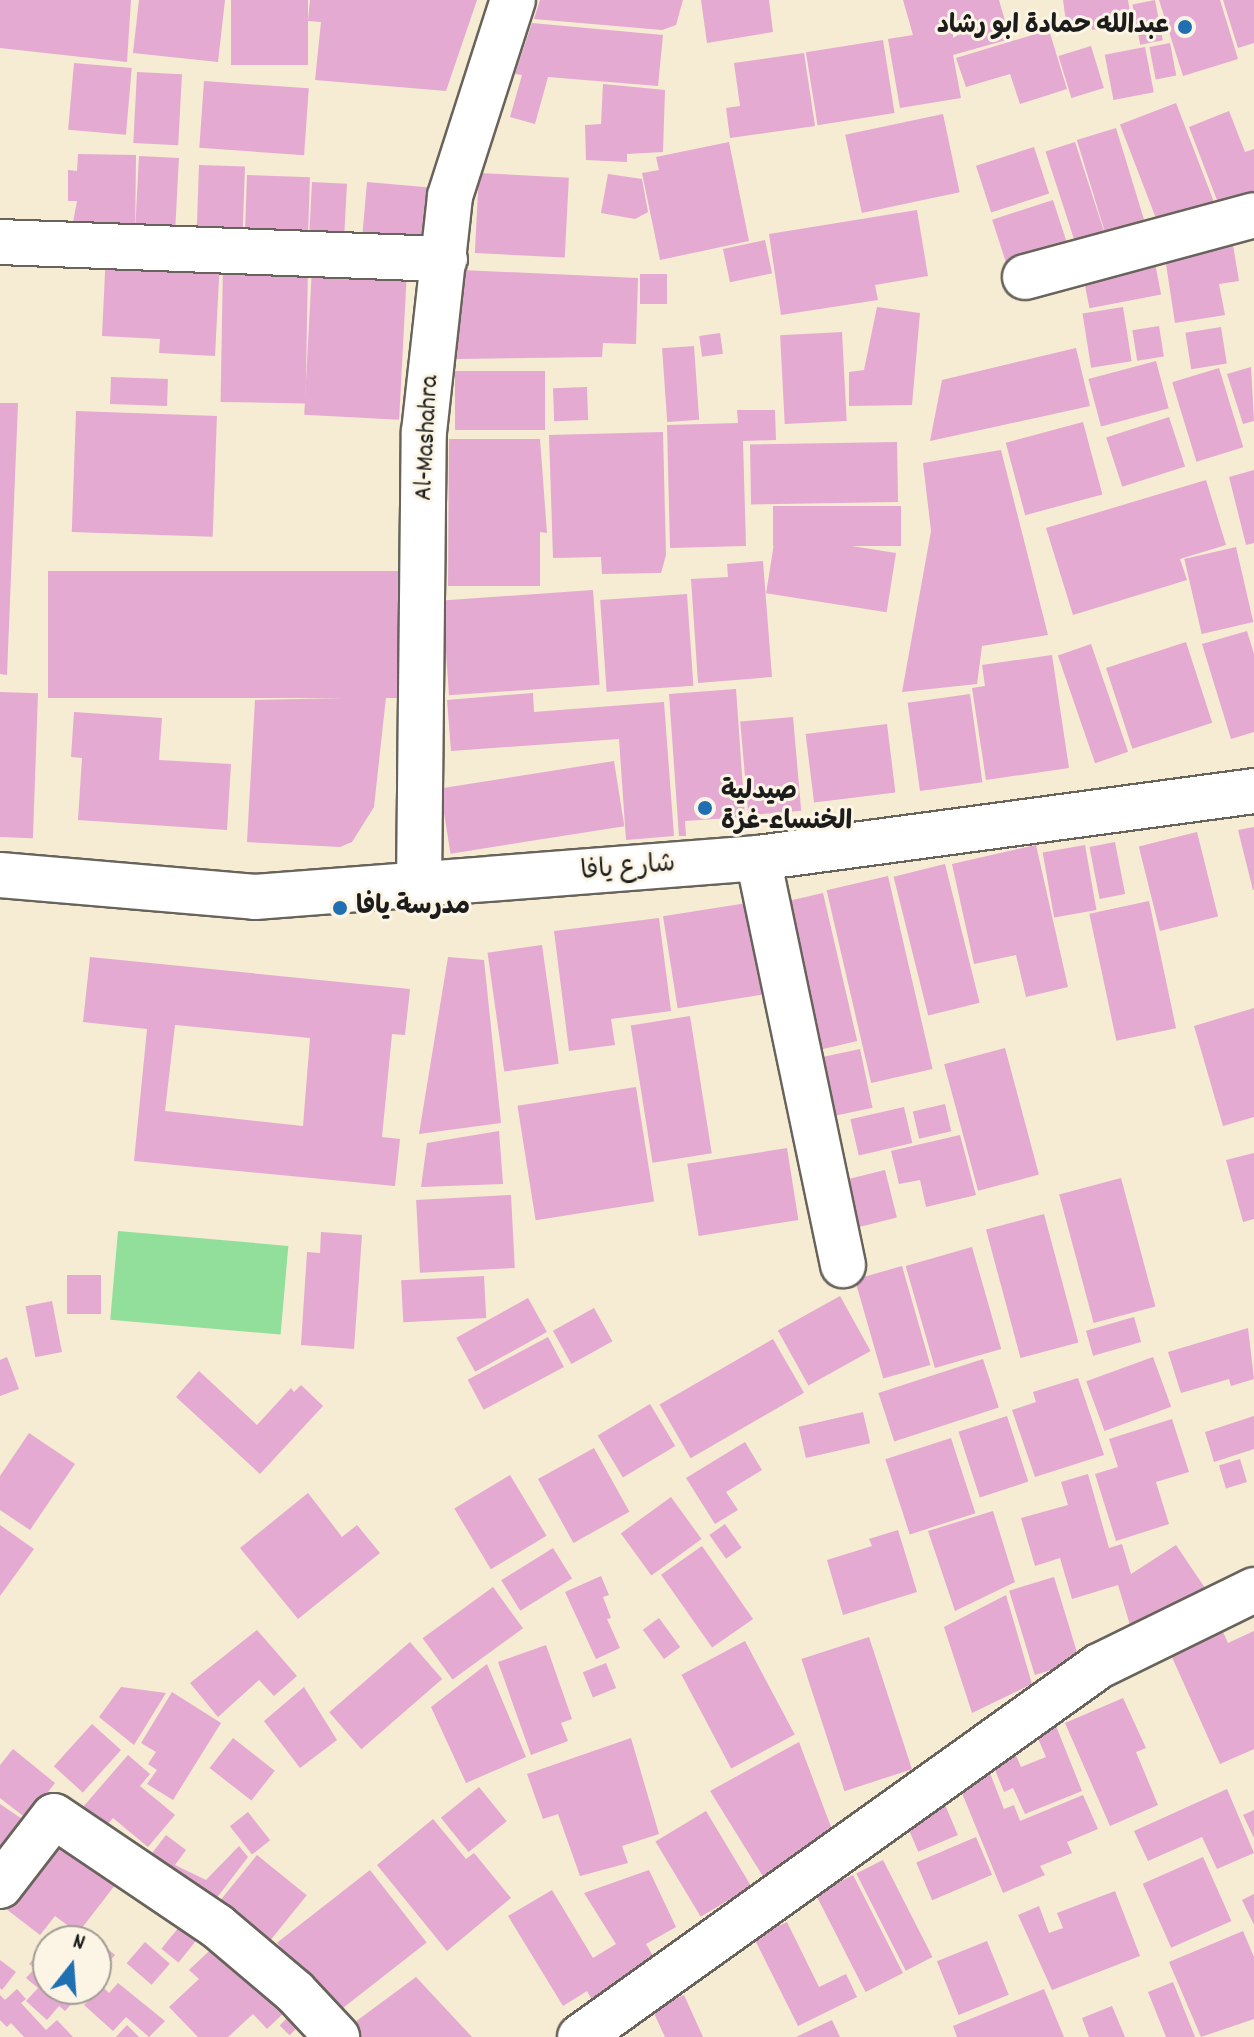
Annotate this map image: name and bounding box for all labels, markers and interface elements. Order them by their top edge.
place label: عبدالله حمادة ابو رشاد [937,11,1169,43]
marker: عبدالله حمادة ابو رشاد [1176,18,1194,36]
street label: Al-Mashahra [409,375,447,501]
place label: صيدلية الخنساء-غزة [721,777,852,838]
marker: صيدلية الخنساء-غزة [696,799,714,817]
street label: شارع يافا [579,849,677,889]
place label: مدرسة يافا [356,892,470,924]
marker: مدرسة يافا [331,899,349,917]
north arrow [32,1925,112,2005]
text: N [69,1927,88,1960]

